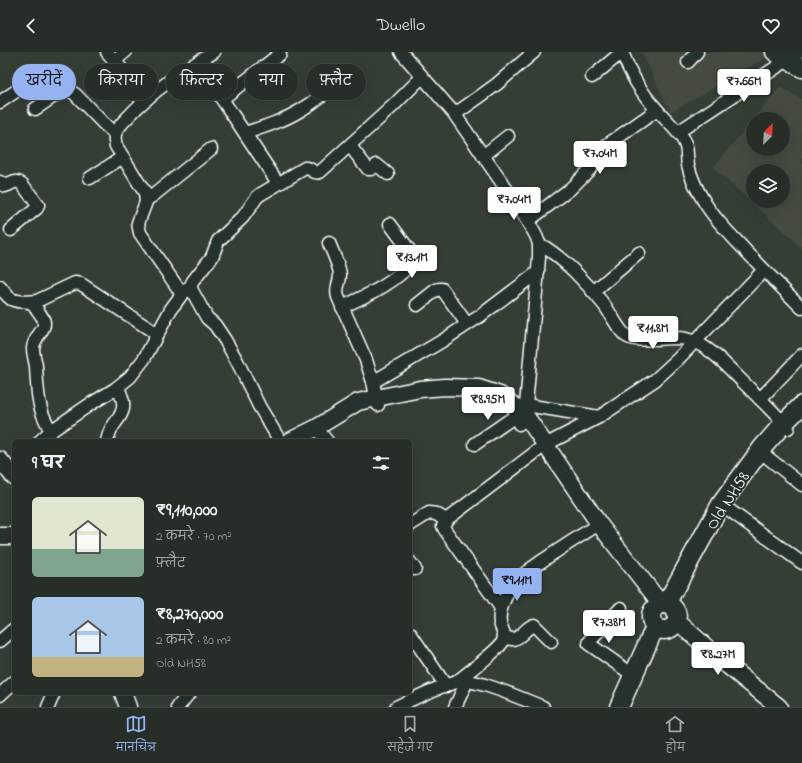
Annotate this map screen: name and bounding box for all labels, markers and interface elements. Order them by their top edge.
text: Dwello [377,13,425,39]
icon: back [20,15,42,37]
icon: heart [760,15,782,37]
chip: खरीदें [12,64,76,100]
chip: किराया [84,64,158,100]
chip: फ़िल्टर [166,64,237,100]
chip: नया [245,64,298,100]
chip: फ़्लैट [306,64,366,100]
pin: ₹7.66M [711,69,777,103]
text: ₹7.66M [726,72,762,91]
north arrow [746,112,790,156]
map controls [746,112,790,208]
pin: ₹7.04M [567,141,633,175]
text: ₹7.04M [583,144,617,163]
button: layers [746,164,790,208]
pin: ₹7.04M [481,187,547,221]
text: ₹7.04M [497,190,531,209]
pin: ₹13.1M [379,245,445,279]
text: ₹13.1M [396,248,428,267]
pin: ₹11.8M [620,316,686,350]
text: ₹11.8M [637,319,669,338]
pin: ₹8.95M [455,387,521,421]
text: ₹8.95M [471,390,505,409]
text: 9 घर [32,451,64,476]
icon: filters [370,452,392,474]
street label: Old NH58 [700,467,757,535]
text: ₹9,110,000 [156,498,217,523]
icon: home [64,513,112,561]
text: 2 कमरे · 70 m² [156,527,232,546]
text: फ़्लैट [156,554,186,573]
pin: ₹9.11M [484,568,550,602]
text: ₹9.11M [502,571,532,590]
text: ₹8,270,000 [156,602,223,627]
pin: ₹7.38M [576,610,642,644]
icon: home [64,613,112,661]
text: ₹7.38M [592,613,626,632]
text: 2 कमरे · 80 m² [156,631,231,650]
pin: ₹8.27M [685,642,751,676]
text: ₹8.27M [700,645,736,664]
text: Old NH58 [156,654,206,673]
tab: मानचित्र [116,713,156,759]
tab: सहेजे गए [387,713,433,759]
tab: होम [664,713,686,759]

